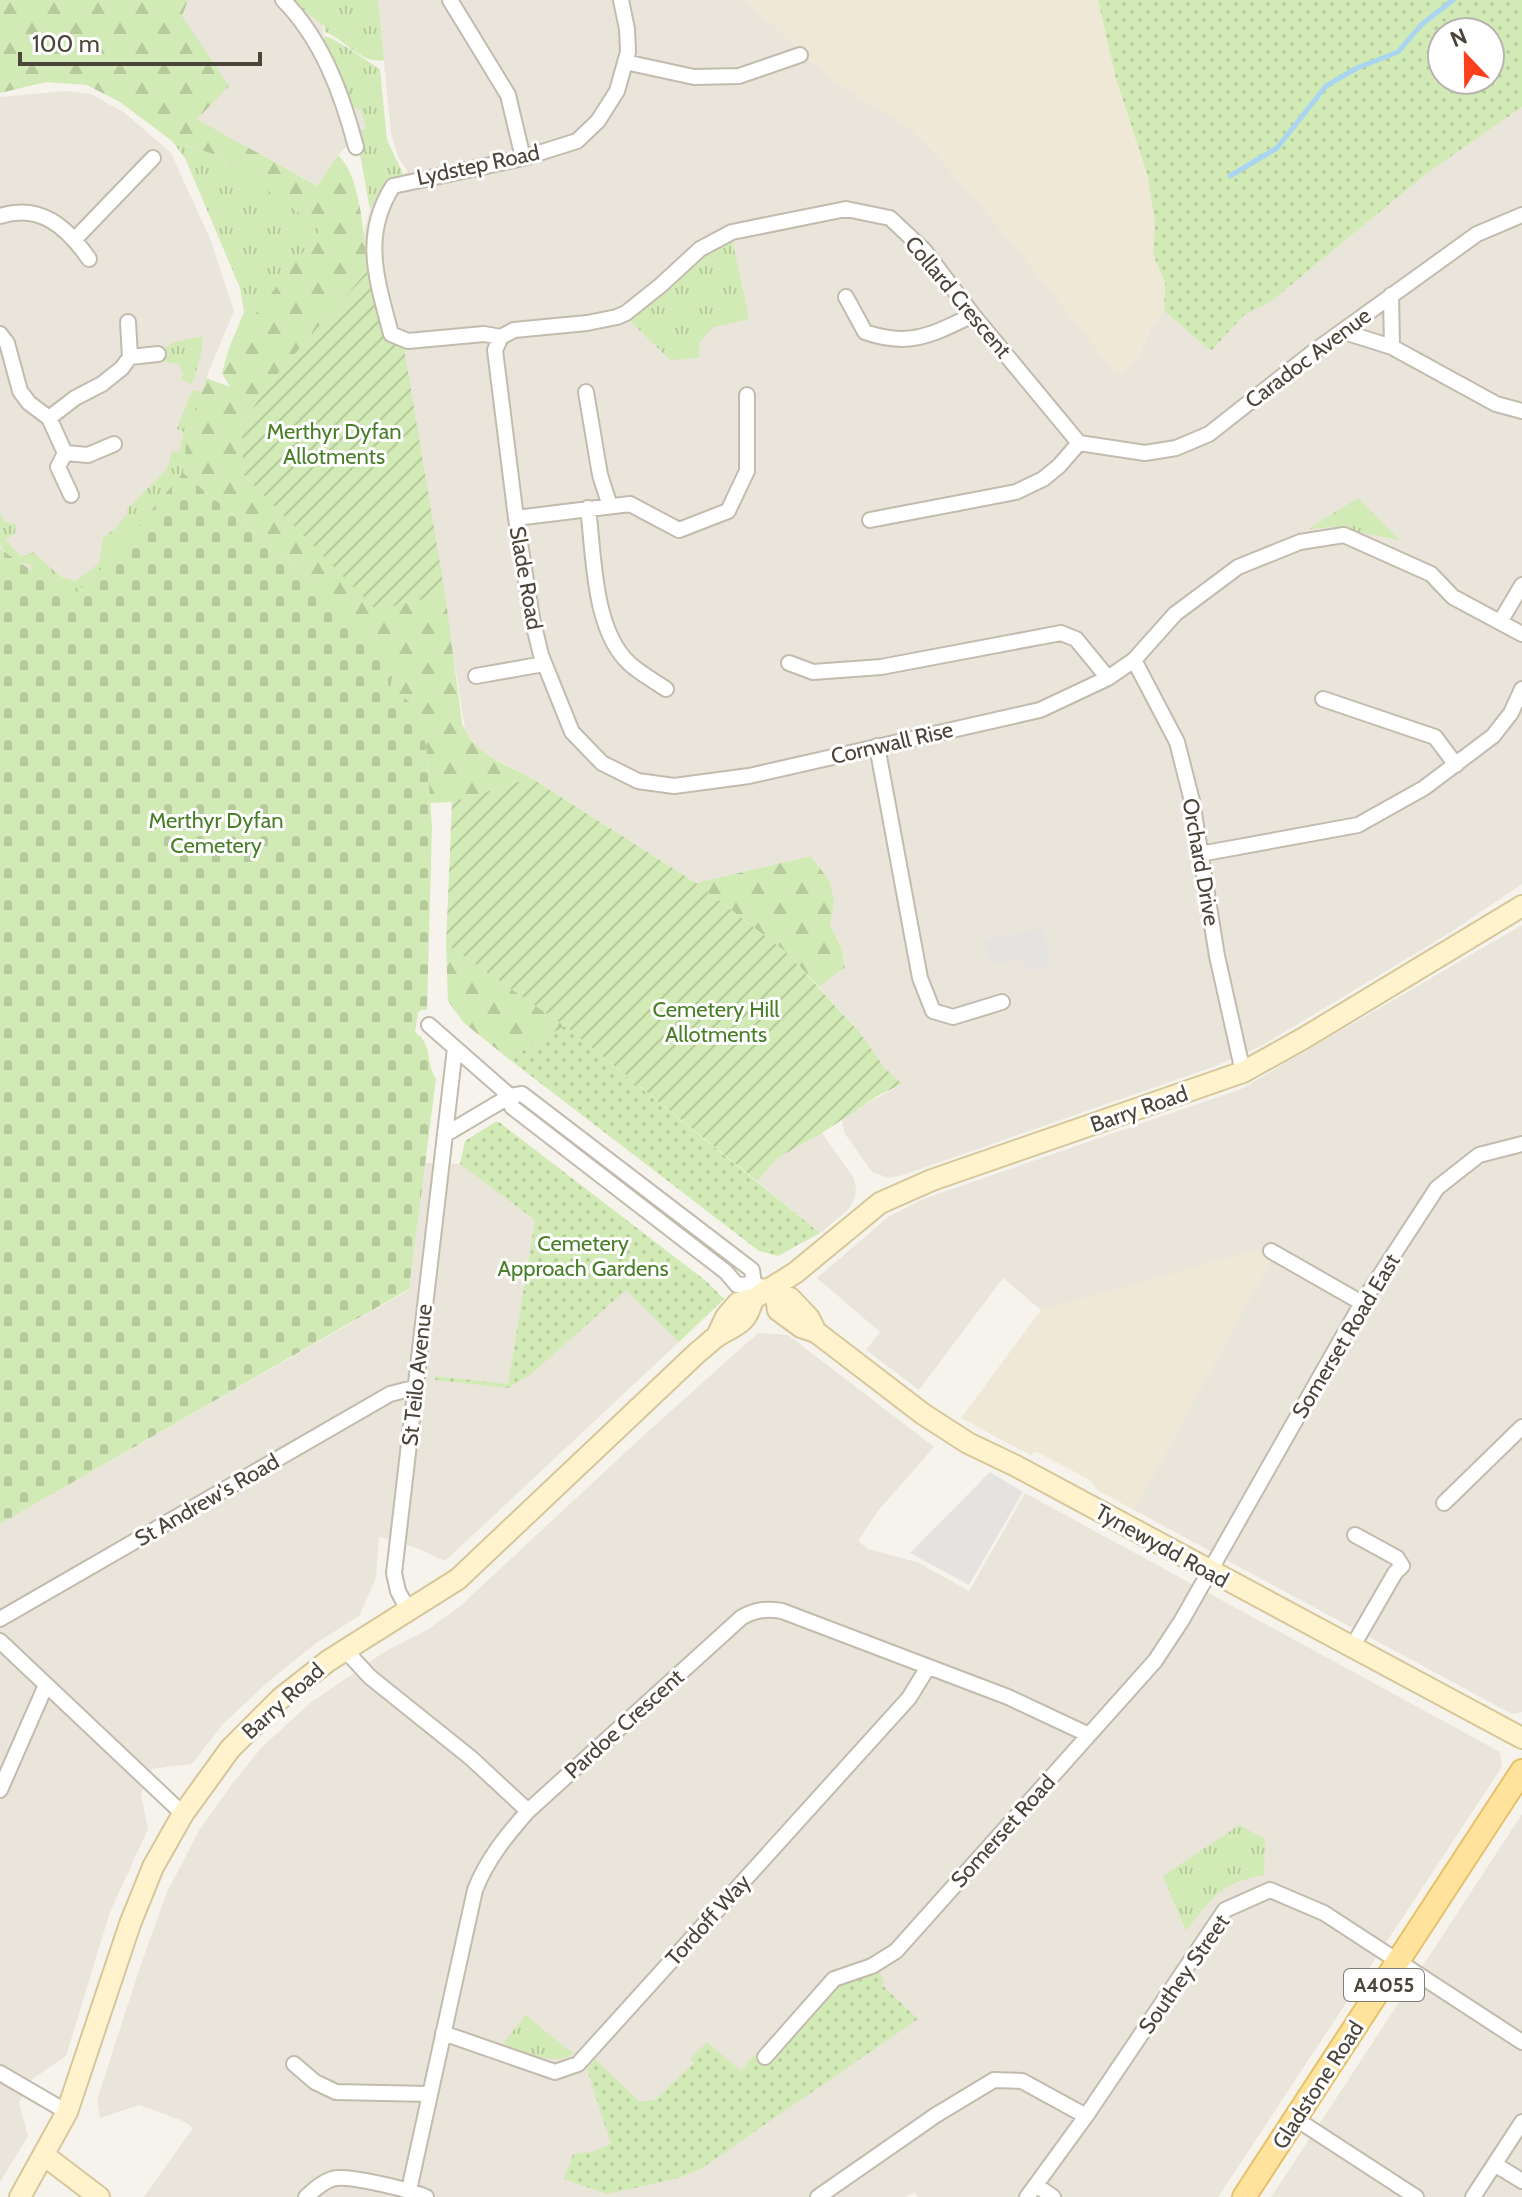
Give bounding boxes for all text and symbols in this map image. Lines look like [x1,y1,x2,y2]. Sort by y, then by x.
scale bar [20,16,260,66]
north arrow [1426,16,1506,96]
text: N [1446,22,1471,53]
text: 100 m [32,29,100,58]
street label: Lydstep Road [414,139,542,191]
street label: Collard Crescent [899,230,1017,364]
street label: Caradoc Avenue [1240,302,1376,414]
park label: Merthyr Dyfan Allotments [267,418,402,470]
street label: Slade Road [504,524,548,632]
street label: Cornwall Rise [828,716,956,770]
street label: Orchard Drive [1176,796,1226,928]
park label: Merthyr Dyfan Cemetery [149,807,284,859]
park label: Cemetery Hill Allotments [652,996,780,1048]
street label: Barry Road [1087,1080,1191,1138]
park label: Cemetery Approach Gardens [497,1230,669,1282]
street label: Somerset Road East [1286,1248,1406,1423]
street label: St Teilo Avenue [396,1303,438,1447]
street label: St Andrew's Road [130,1448,284,1552]
street label: Tynewydd Road [1091,1498,1233,1594]
street label: Barry Road [236,1657,330,1745]
street label: Pardoe Crescent [559,1663,690,1785]
street label: Somerset Road [945,1769,1061,1893]
street label: Tordoff Way [660,1869,756,1971]
street label: Southey Street [1133,1909,1235,2039]
road number: A4055 [1344,1969,1424,2001]
street label: Gladstone Road [1267,2016,1369,2154]

